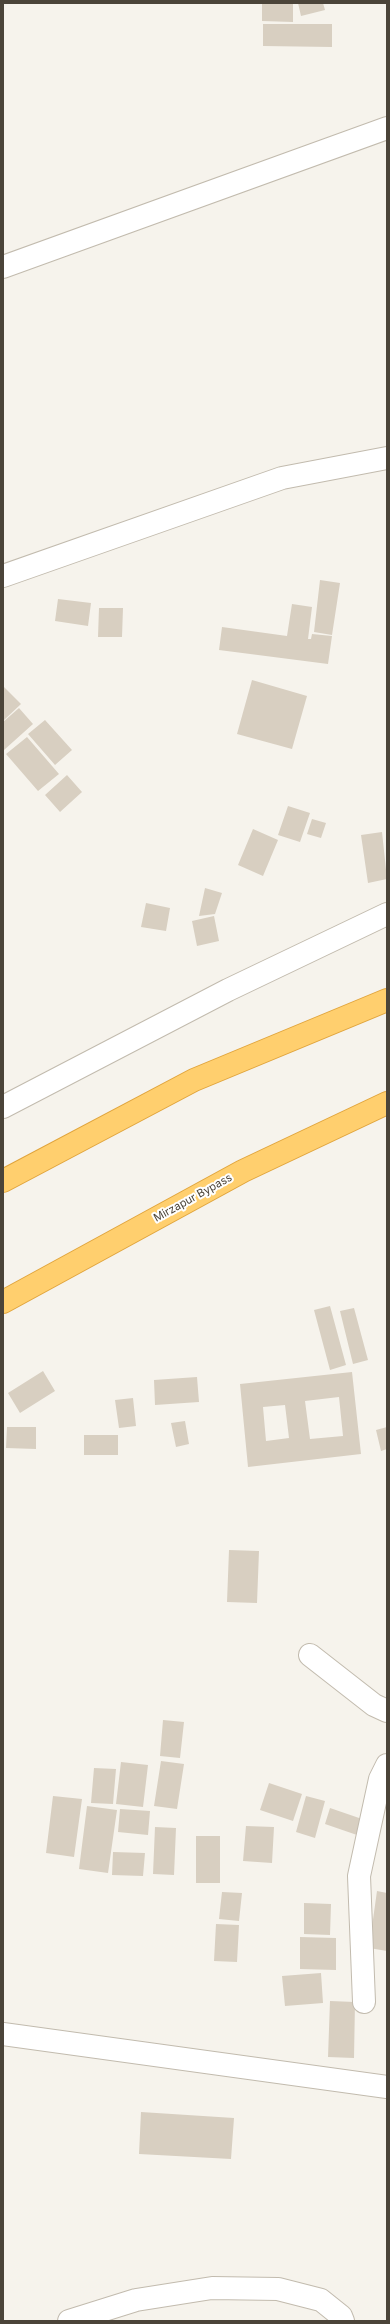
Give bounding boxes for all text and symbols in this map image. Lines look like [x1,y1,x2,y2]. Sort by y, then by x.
street label: Mirzapur Bypass [152,1171,234,1225]

